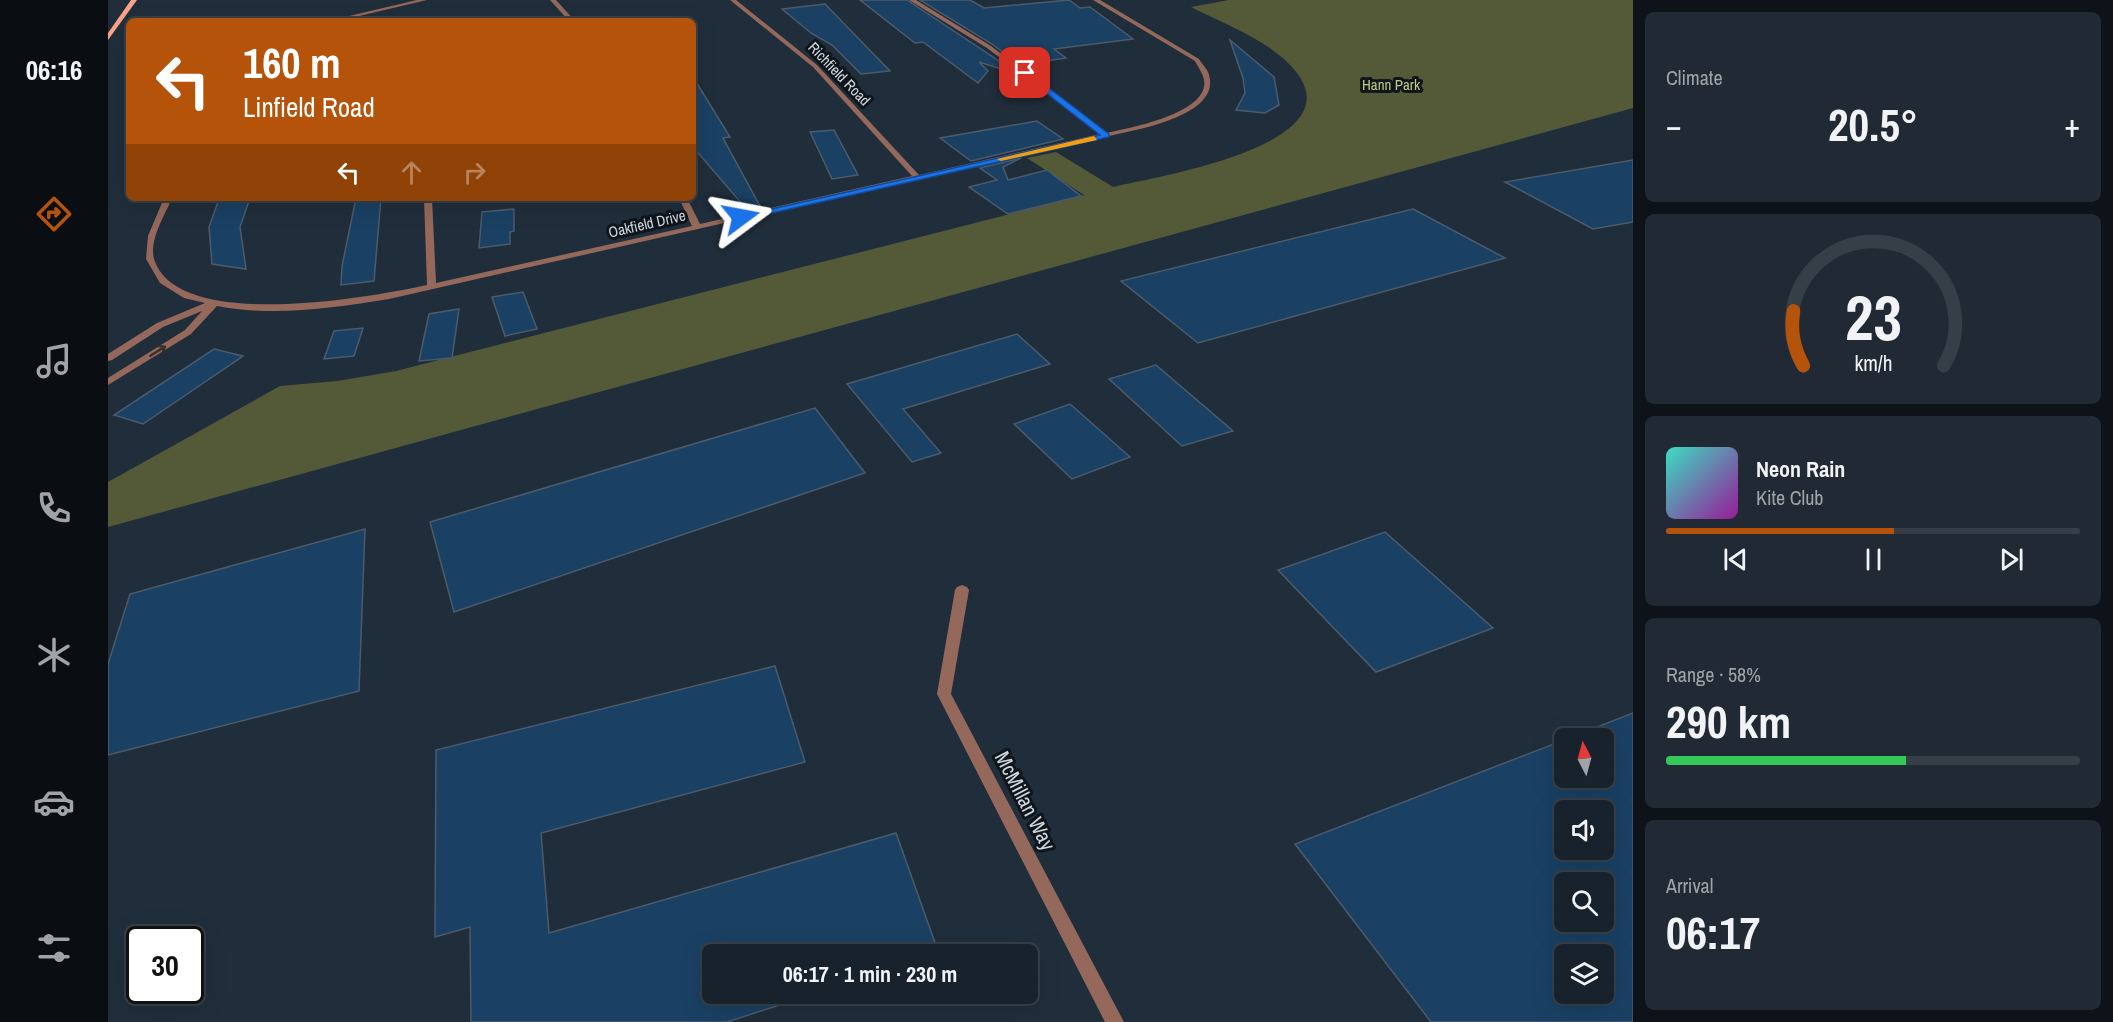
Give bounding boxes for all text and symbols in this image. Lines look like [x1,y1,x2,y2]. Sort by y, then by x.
text: 160 m [243,35,341,91]
street label: Richfield Road [804,37,875,110]
icon: left [144,42,222,120]
pin [999,47,1050,98]
text: 06:16 [26,52,82,88]
icon: arrive [1008,56,1041,89]
text: Climate [1666,64,1723,91]
park label: Hann Park [1362,74,1421,95]
text: Linfield Road [243,89,375,125]
text: 20.5° [1828,94,1918,155]
text: − [1666,103,1682,147]
text: + [2064,103,2080,147]
icon: left [332,156,365,189]
icon: ahead [395,156,428,189]
icon: right [458,156,491,189]
position arrow [709,185,773,249]
icon: directions [33,193,75,235]
street label: Oakfield Drive [606,204,688,243]
text: 23 [1845,275,1901,359]
icon: music [33,340,75,382]
one-way arrow [149,345,165,357]
text: km/h [1854,349,1892,378]
text: Neon Rain [1756,454,1845,484]
text: Kite Club [1756,484,1823,511]
icon: phone [33,487,75,529]
icon: previous [1719,543,1752,576]
icon: pause [1857,543,1890,576]
icon: next [1995,543,2028,576]
icon: climate [33,634,75,676]
text: Range · 58% [1666,661,1761,688]
text: 290 km [1666,691,1791,752]
north arrow [1554,728,1614,788]
map controls [1554,728,1614,1004]
street label: McMillan Way [988,746,1063,856]
icon: car [33,781,75,823]
button: sound [1554,800,1614,860]
button: search [1554,872,1614,932]
text: Arrival [1666,872,1713,899]
text: 06:17 [1666,902,1760,963]
speed limit sign: 30 [126,926,204,1004]
icon: filters [33,927,75,969]
button: layers [1554,944,1614,1004]
text: 06:17 · 1 min · 230 m [783,959,957,989]

